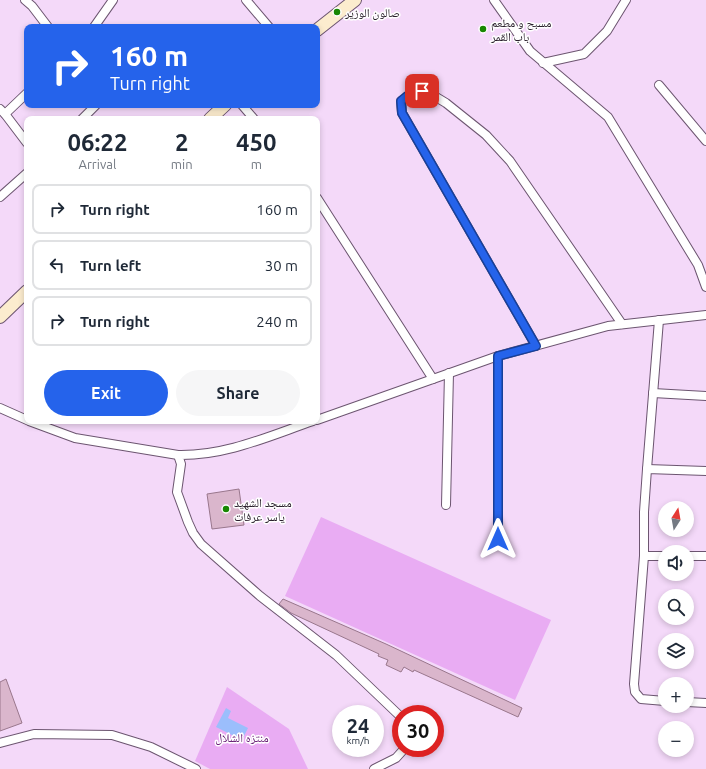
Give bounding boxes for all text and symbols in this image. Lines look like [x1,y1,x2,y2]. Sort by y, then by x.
place label: صالون الوزير [344,6,400,20]
marker: صالون الوزير [332,7,342,17]
place label: مسبح و مطعم باب القمر [490,16,551,44]
marker: مسبح و مطعم باب القمر [478,24,488,34]
icon: right [44,40,96,92]
text: 160 m [110,40,188,71]
text: Turn right [110,73,190,93]
pin [405,74,439,108]
icon: arrive [411,80,433,102]
text: 06:22 [67,129,127,156]
text: 2 [175,129,188,156]
text: 450 [236,129,277,156]
text: Arrival [78,157,116,171]
text: min [171,157,193,171]
text: m [251,157,262,171]
icon: right [46,198,68,220]
text: Turn right [80,201,150,218]
text: 160 m [256,201,298,218]
icon: left [46,254,68,276]
text: Turn left [80,257,141,274]
text: 30 m [265,257,298,274]
icon: right [46,310,68,332]
text: Turn right [80,313,150,330]
text: 240 m [256,313,298,330]
button: Exit [44,370,168,416]
button: Share [176,370,300,416]
place label: مسجد الشهيد ياسر عرفات [234,496,292,524]
north arrow [658,501,694,537]
map controls [658,501,694,757]
marker: مسجد الشهيد ياسر عرفات [221,504,231,514]
position arrow [477,518,519,560]
button: sound [658,545,694,581]
button: search [658,589,694,625]
button: layers [658,633,694,669]
button: + [658,677,694,713]
speed limit sign: 30 [392,705,444,757]
text: 24 [347,714,369,737]
button: − [658,721,694,757]
park label: منتزه الشلال [215,731,269,745]
text: km/h [346,735,370,746]

